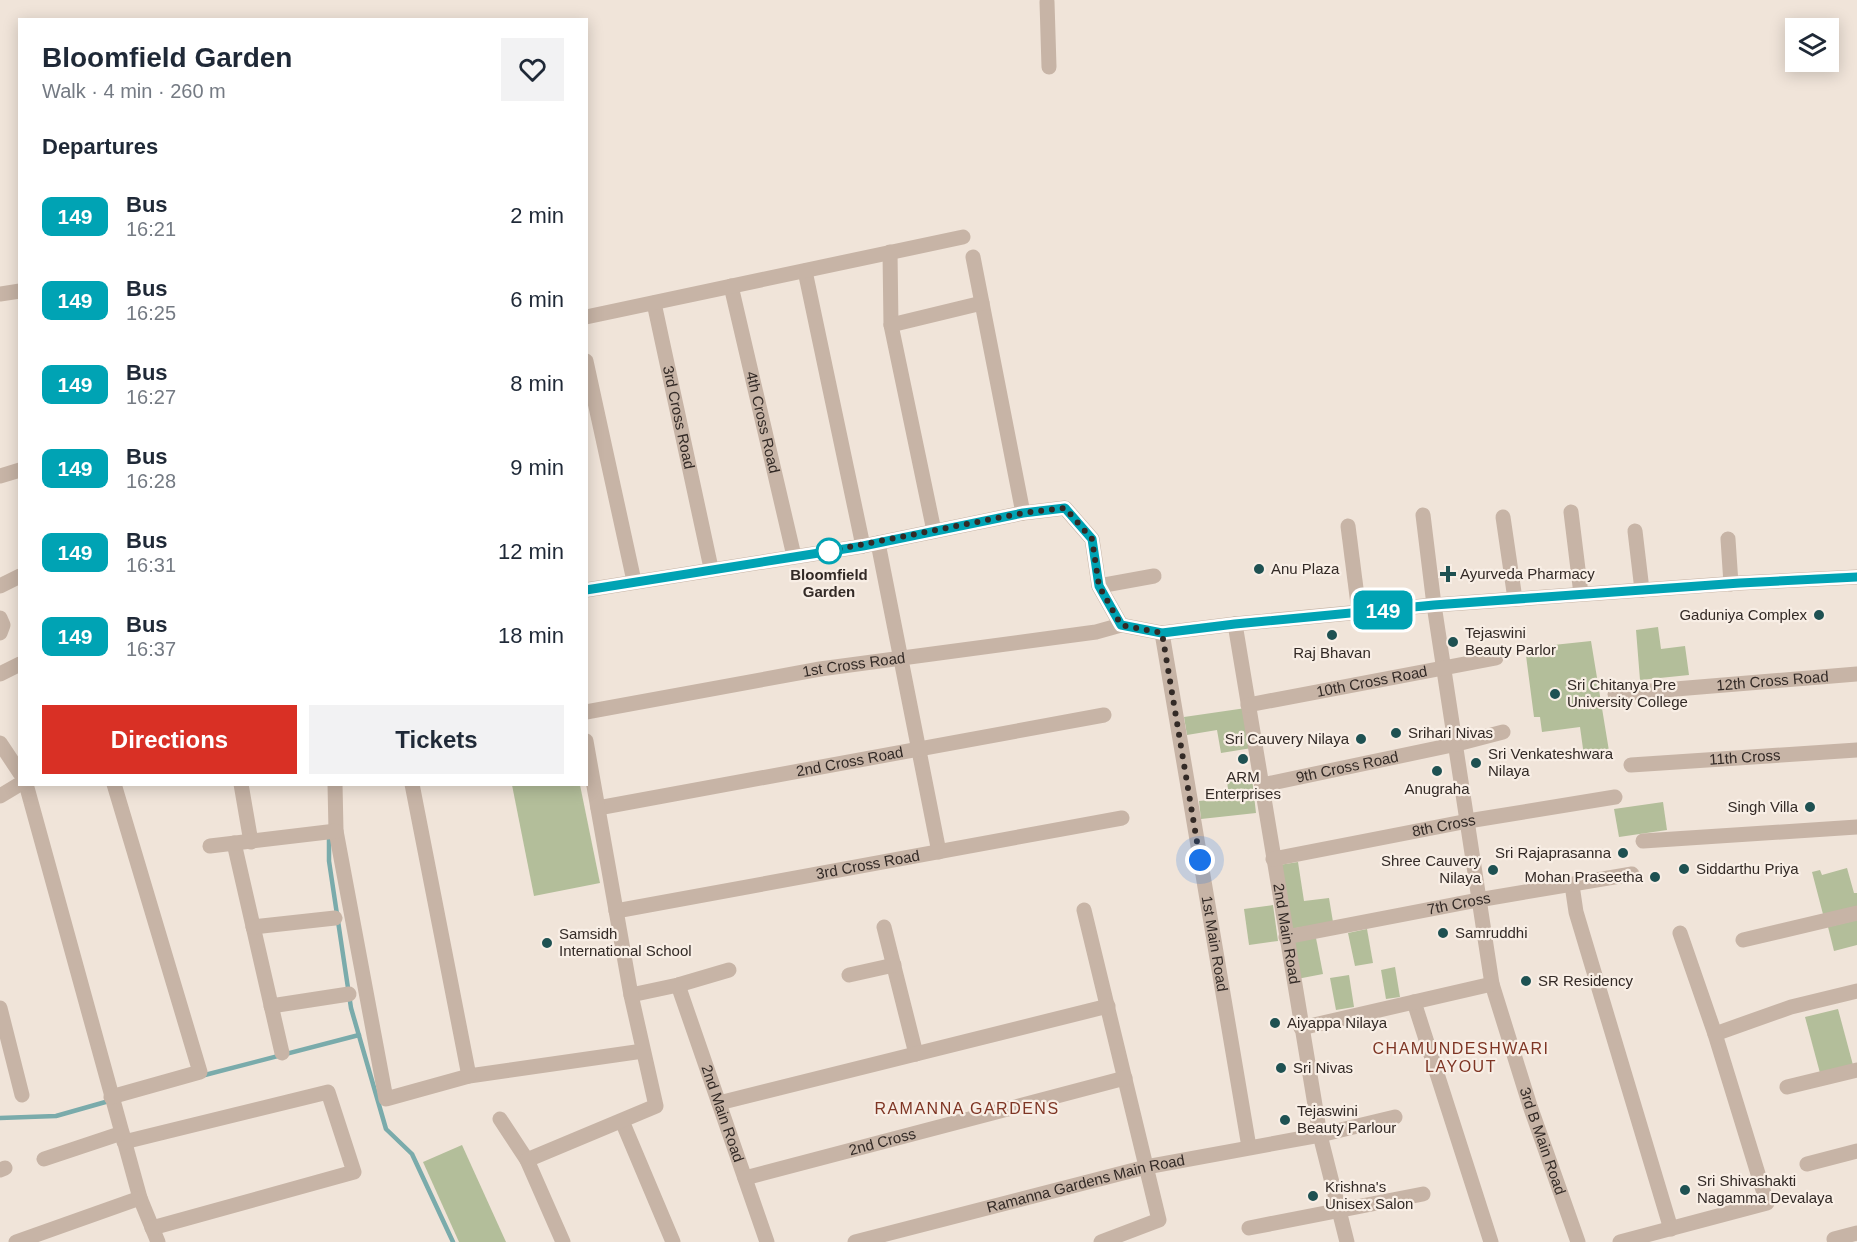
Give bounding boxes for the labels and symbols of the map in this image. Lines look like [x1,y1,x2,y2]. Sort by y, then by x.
street label: 3rd Cross Road [660,364,698,470]
street label: 4th Cross Road [743,370,783,475]
marker: Bloomfield Garden [816,538,842,564]
place label: Anu Plaza [1271,560,1340,577]
marker: Anu Plaza [1252,562,1266,576]
place label: Ayurveda Pharmacy [1460,565,1595,582]
place label: Bloomfield Garden [790,566,868,600]
marker: Ayurveda Pharmacy [1441,567,1455,581]
line badge: 149 [1348,590,1418,630]
place label: Gaduniya Complex [1679,606,1807,623]
marker: Gaduniya Complex [1812,608,1826,622]
place label: Tejaswini Beauty Parlor [1465,624,1556,658]
marker: Raj Bhavan [1325,628,1339,642]
marker: Tejaswini Beauty Parlor [1446,635,1460,649]
place label: Raj Bhavan [1293,644,1371,661]
street label: 1st Cross Road [801,649,906,680]
street label: 10th Cross Road [1315,662,1429,700]
street label: 12th Cross Road [1716,667,1829,694]
place label: Sri Chitanya Pre University College [1567,676,1688,710]
marker: Sri Chitanya Pre University College [1548,687,1562,701]
place label: Srihari Nivas [1408,724,1493,741]
marker: Srihari Nivas [1389,726,1403,740]
place label: Sri Cauvery Nilaya [1225,730,1350,747]
marker: Sri Cauvery Nilaya [1354,732,1368,746]
street label: 2nd Cross Road [795,743,905,779]
place label: Sri Venkateshwara Nilaya [1488,745,1614,779]
street label: 11th Cross [1709,746,1781,768]
street label: 9th Cross Road [1294,748,1400,786]
marker: ARM Enterprises [1236,752,1250,766]
marker: Sri Venkateshwara Nilaya [1469,756,1483,770]
marker: Anugraha [1430,764,1444,778]
place label: ARM Enterprises [1205,768,1281,802]
place label: Anugraha [1404,780,1470,797]
place label: Singh Villa [1727,798,1799,815]
marker: Singh Villa [1803,800,1817,814]
street label: 8th Cross [1411,811,1477,840]
place label: Sri Rajaprasanna [1495,844,1612,861]
your location [1185,845,1215,875]
street label: 3rd Cross Road [814,846,921,882]
marker: Sri Rajaprasanna [1616,846,1630,860]
place label: Shree Cauvery Nilaya [1381,852,1482,886]
place label: Siddarthu Priya [1696,860,1799,877]
marker: Siddarthu Priya [1677,862,1691,876]
marker: Shree Cauvery Nilaya [1486,863,1500,877]
place label: Mohan Praseetha [1525,868,1644,885]
marker: Mohan Praseetha [1648,870,1662,884]
street label: 2nd Main Road [1270,882,1304,985]
street label: 7th Cross [1426,889,1492,918]
street label: 1st Main Road [1199,894,1232,993]
place label: Samruddhi [1455,924,1528,941]
place label: Samsidh International School [559,925,692,959]
marker: Samruddhi [1436,926,1450,940]
marker: Samsidh International School [540,936,554,950]
place label: SR Residency [1538,972,1634,989]
marker: SR Residency [1519,974,1533,988]
place label: Aiyappa Nilaya [1287,1014,1388,1031]
marker: Aiyappa Nilaya [1268,1016,1282,1030]
district label: CHAMUNDESHWARI LAYOUT [1373,1040,1549,1075]
place label: Sri Nivas [1293,1059,1353,1076]
marker: Sri Nivas [1274,1061,1288,1075]
street label: 2nd Main Road [698,1062,748,1164]
street label: 3rd B Main Road [1517,1085,1570,1197]
district label: RAMANNA GARDENS [874,1100,1060,1117]
place label: Tejaswini Beauty Parlour [1297,1102,1396,1136]
marker: Tejaswini Beauty Parlour [1278,1113,1292,1127]
street label: 2nd Cross [847,1124,917,1158]
street label: Ramanna Gardens Main Road [985,1151,1186,1216]
place label: Sri Shivashakti Nagamma Devalaya [1697,1172,1834,1206]
place label: Krishna's Unisex Salon [1325,1178,1413,1212]
marker: Sri Shivashakti Nagamma Devalaya [1678,1183,1692,1197]
marker: Krishna's Unisex Salon [1306,1189,1320,1203]

